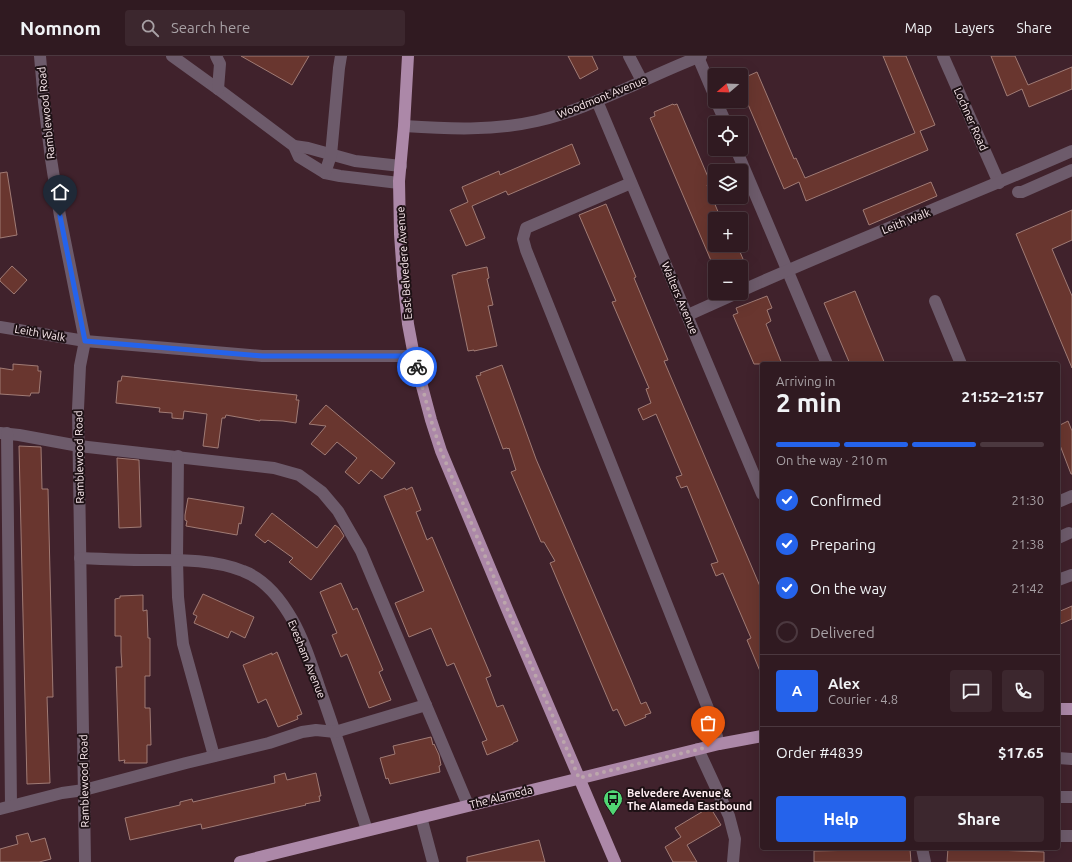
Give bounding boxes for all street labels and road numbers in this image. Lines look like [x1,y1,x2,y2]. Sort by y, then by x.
street label: Ramblewood Road [35,66,57,160]
street label: Woodmont Avenue [556,74,648,120]
street label: Lochner Road [952,86,990,152]
street label: East Belvedere Avenue [394,206,414,320]
street label: Leith Walk [880,206,933,236]
street label: Walters Avenue [659,260,701,336]
street label: Leith Walk [14,323,67,343]
street label: Ramblewood Road [72,410,86,504]
street label: Evesham Avenue [286,618,328,700]
street label: Ramblewood Road [77,734,91,828]
street label: The Alameda [468,783,534,811]

